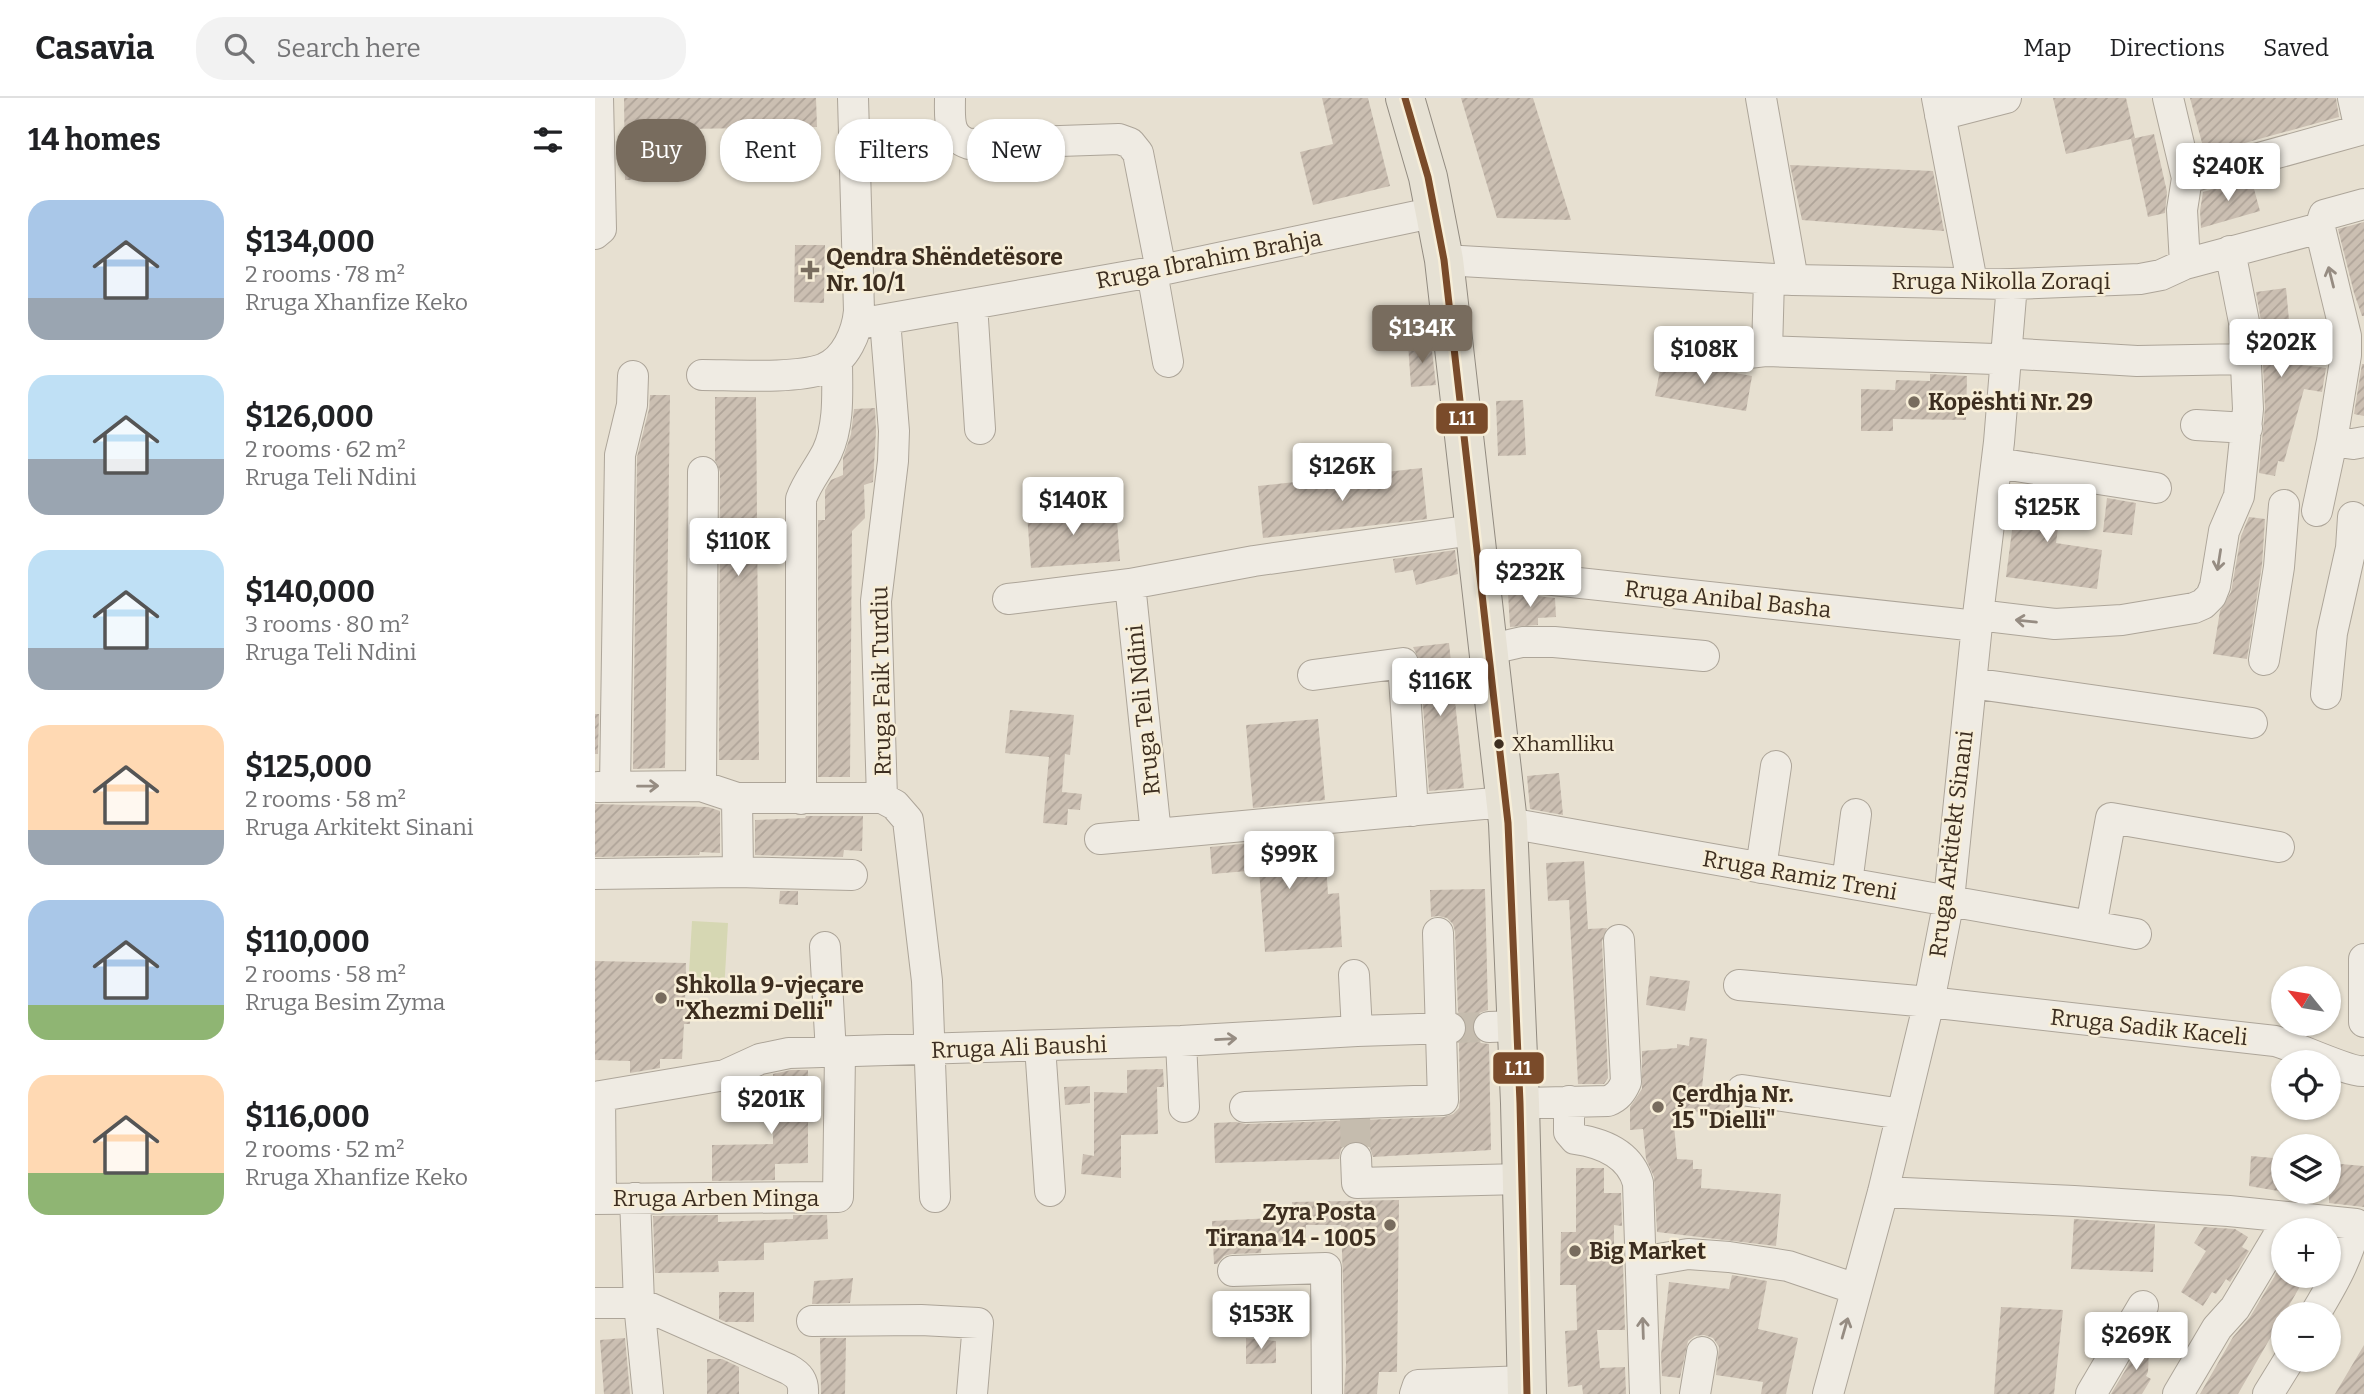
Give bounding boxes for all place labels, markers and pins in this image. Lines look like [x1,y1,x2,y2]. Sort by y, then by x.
pin: $240K [2179,144,2277,203]
place label: Qendra Shëndetësore Nr. 10/1 [826,243,1063,297]
marker: Qendra Shëndetësore Nr. 10/1 [800,260,820,280]
pin: $134K [1373,306,1471,365]
pin: $202K [2232,320,2330,379]
pin: $108K [1655,327,1753,386]
place label: Kopështi Nr. 29 [1928,388,2093,416]
marker: Kopështi Nr. 29 [1906,394,1922,410]
pin: $126K [1293,444,1391,503]
pin: $140K [1024,478,1122,537]
pin: $125K [1998,484,2096,544]
pin: $110K [689,518,787,578]
pin: $232K [1481,550,1579,609]
pin: $116K [1391,658,1489,718]
place label: Xhamlliku [1512,731,1614,757]
marker: Xhamlliku [1492,737,1506,751]
pin: $99K [1248,832,1330,891]
place label: Shkolla 9-vjeçare "Xhezmi Delli" [675,971,864,1025]
marker: Shkolla 9-vjeçare "Xhezmi Delli" [653,990,669,1006]
pin: $201K [722,1076,820,1136]
place label: Çerdhja Nr. 15 "Dielli" [1672,1080,1794,1134]
marker: Çerdhja Nr. 15 "Dielli" [1650,1099,1666,1115]
place label: Zyra Posta Tirana 14 - 1005 [1206,1198,1376,1252]
marker: Zyra Posta Tirana 14 - 1005 [1382,1217,1398,1233]
place label: Big Market [1589,1237,1706,1265]
marker: Big Market [1567,1243,1583,1259]
pin: $153K [1212,1292,1310,1351]
pin: $269K [2087,1312,2185,1372]

